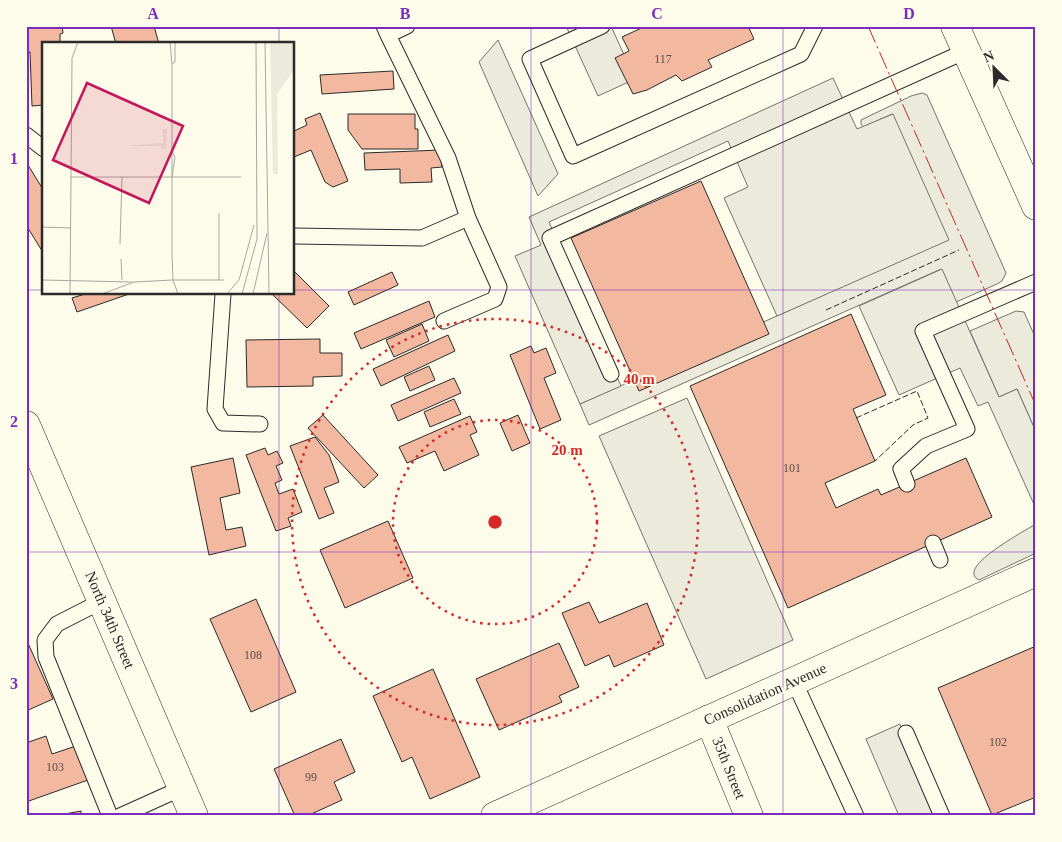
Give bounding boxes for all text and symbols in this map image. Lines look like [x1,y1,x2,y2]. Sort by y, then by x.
text: A [147,5,159,22]
text: B [400,5,411,22]
text: C [651,5,663,22]
text: D [903,5,915,22]
inset map [42,42,295,295]
north arrow [970,42,1020,92]
text: N [981,48,997,65]
house number: 117 [654,52,672,66]
text: 1 [10,150,18,167]
text: 40 m [623,371,655,387]
text: 2 [10,413,18,430]
text: 20 m [551,442,583,458]
house number: 101 [783,461,801,475]
centre of rings [486,513,504,531]
street label: North 34th Street [82,569,138,672]
house number: 108 [244,648,262,662]
street label: Consolidation Avenue [701,660,829,728]
text: 3 [10,675,18,692]
street label: 35th Street [709,735,749,802]
house number: 102 [989,735,1007,749]
house number: 103 [46,760,64,774]
house number: 99 [305,770,317,784]

